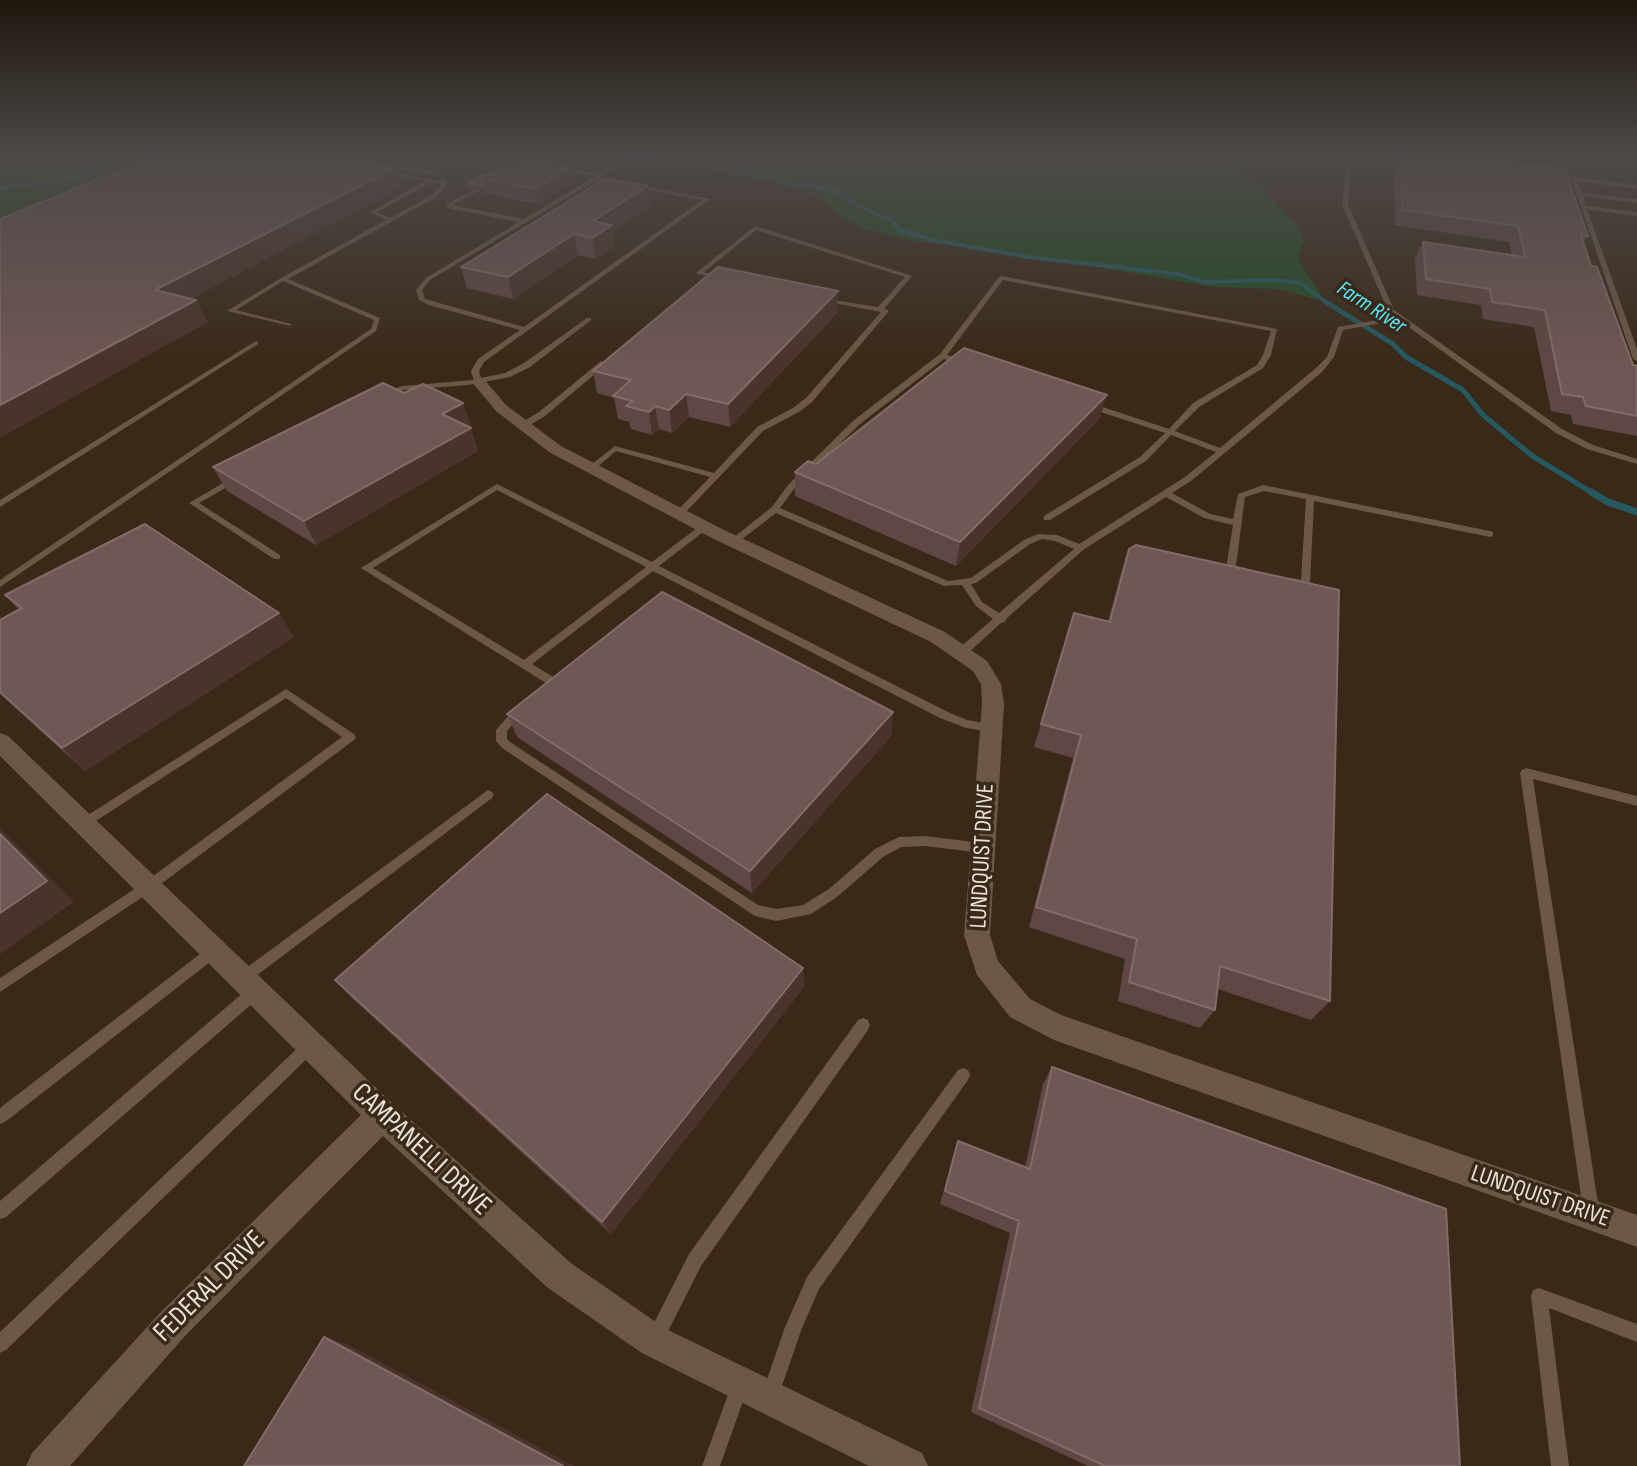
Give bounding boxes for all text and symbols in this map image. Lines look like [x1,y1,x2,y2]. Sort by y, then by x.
water label: Farm River [1332,276,1410,340]
street label: LUNDQUIST DRIVE [965,783,1001,929]
street label: CAMPANELLI DRIVE [344,1077,498,1223]
street label: LUNDQUIST DRIVE [1467,1160,1613,1234]
street label: FEDERAL DRIVE [147,1224,273,1350]

